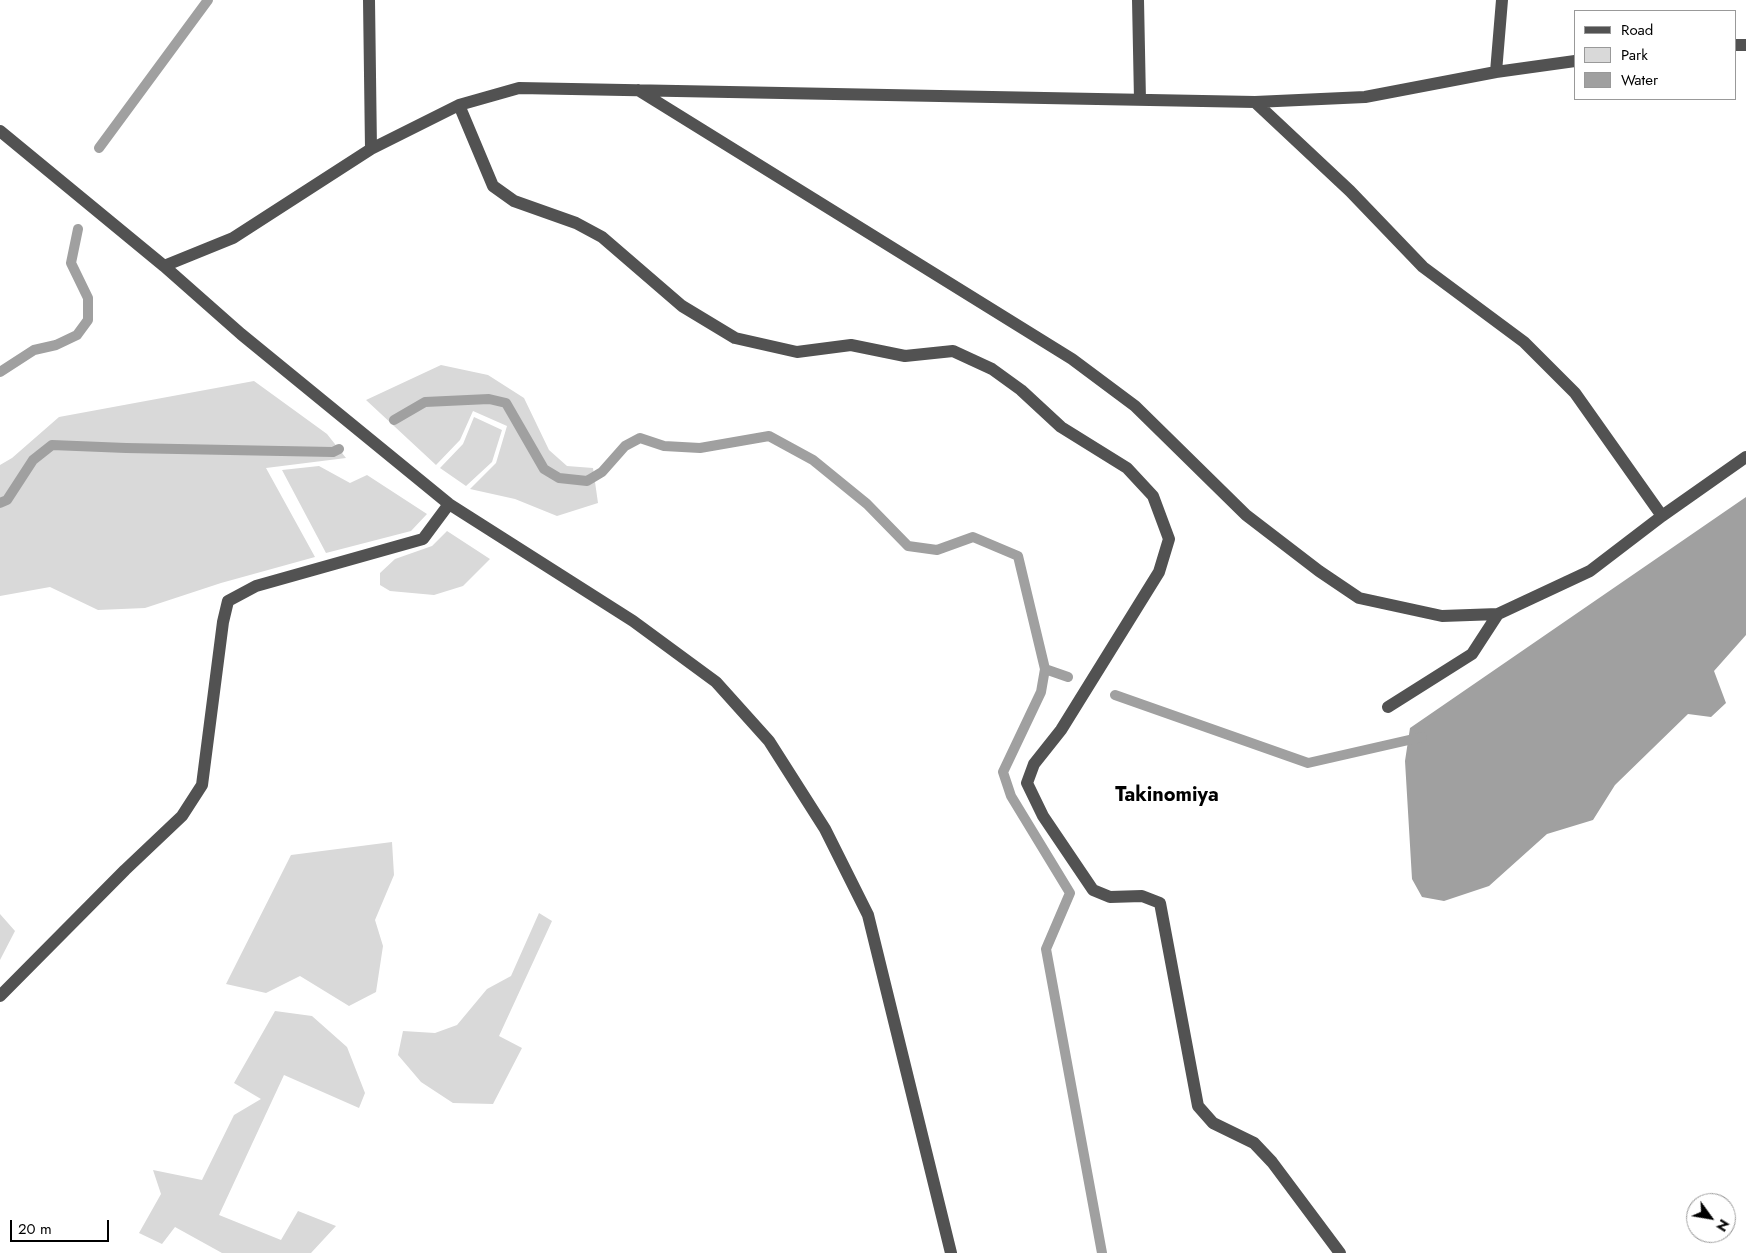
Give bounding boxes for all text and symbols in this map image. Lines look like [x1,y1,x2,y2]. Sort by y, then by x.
legend [1574,10,1736,100]
text: Road [1621,19,1653,41]
text: Park [1621,44,1648,66]
text: Water [1621,69,1658,91]
district label: Takinomiya [1115,784,1219,808]
north arrow [1686,1193,1736,1243]
scale bar [12,1210,111,1242]
text: N [1711,1215,1734,1235]
text: 20 m [18,1218,52,1240]

